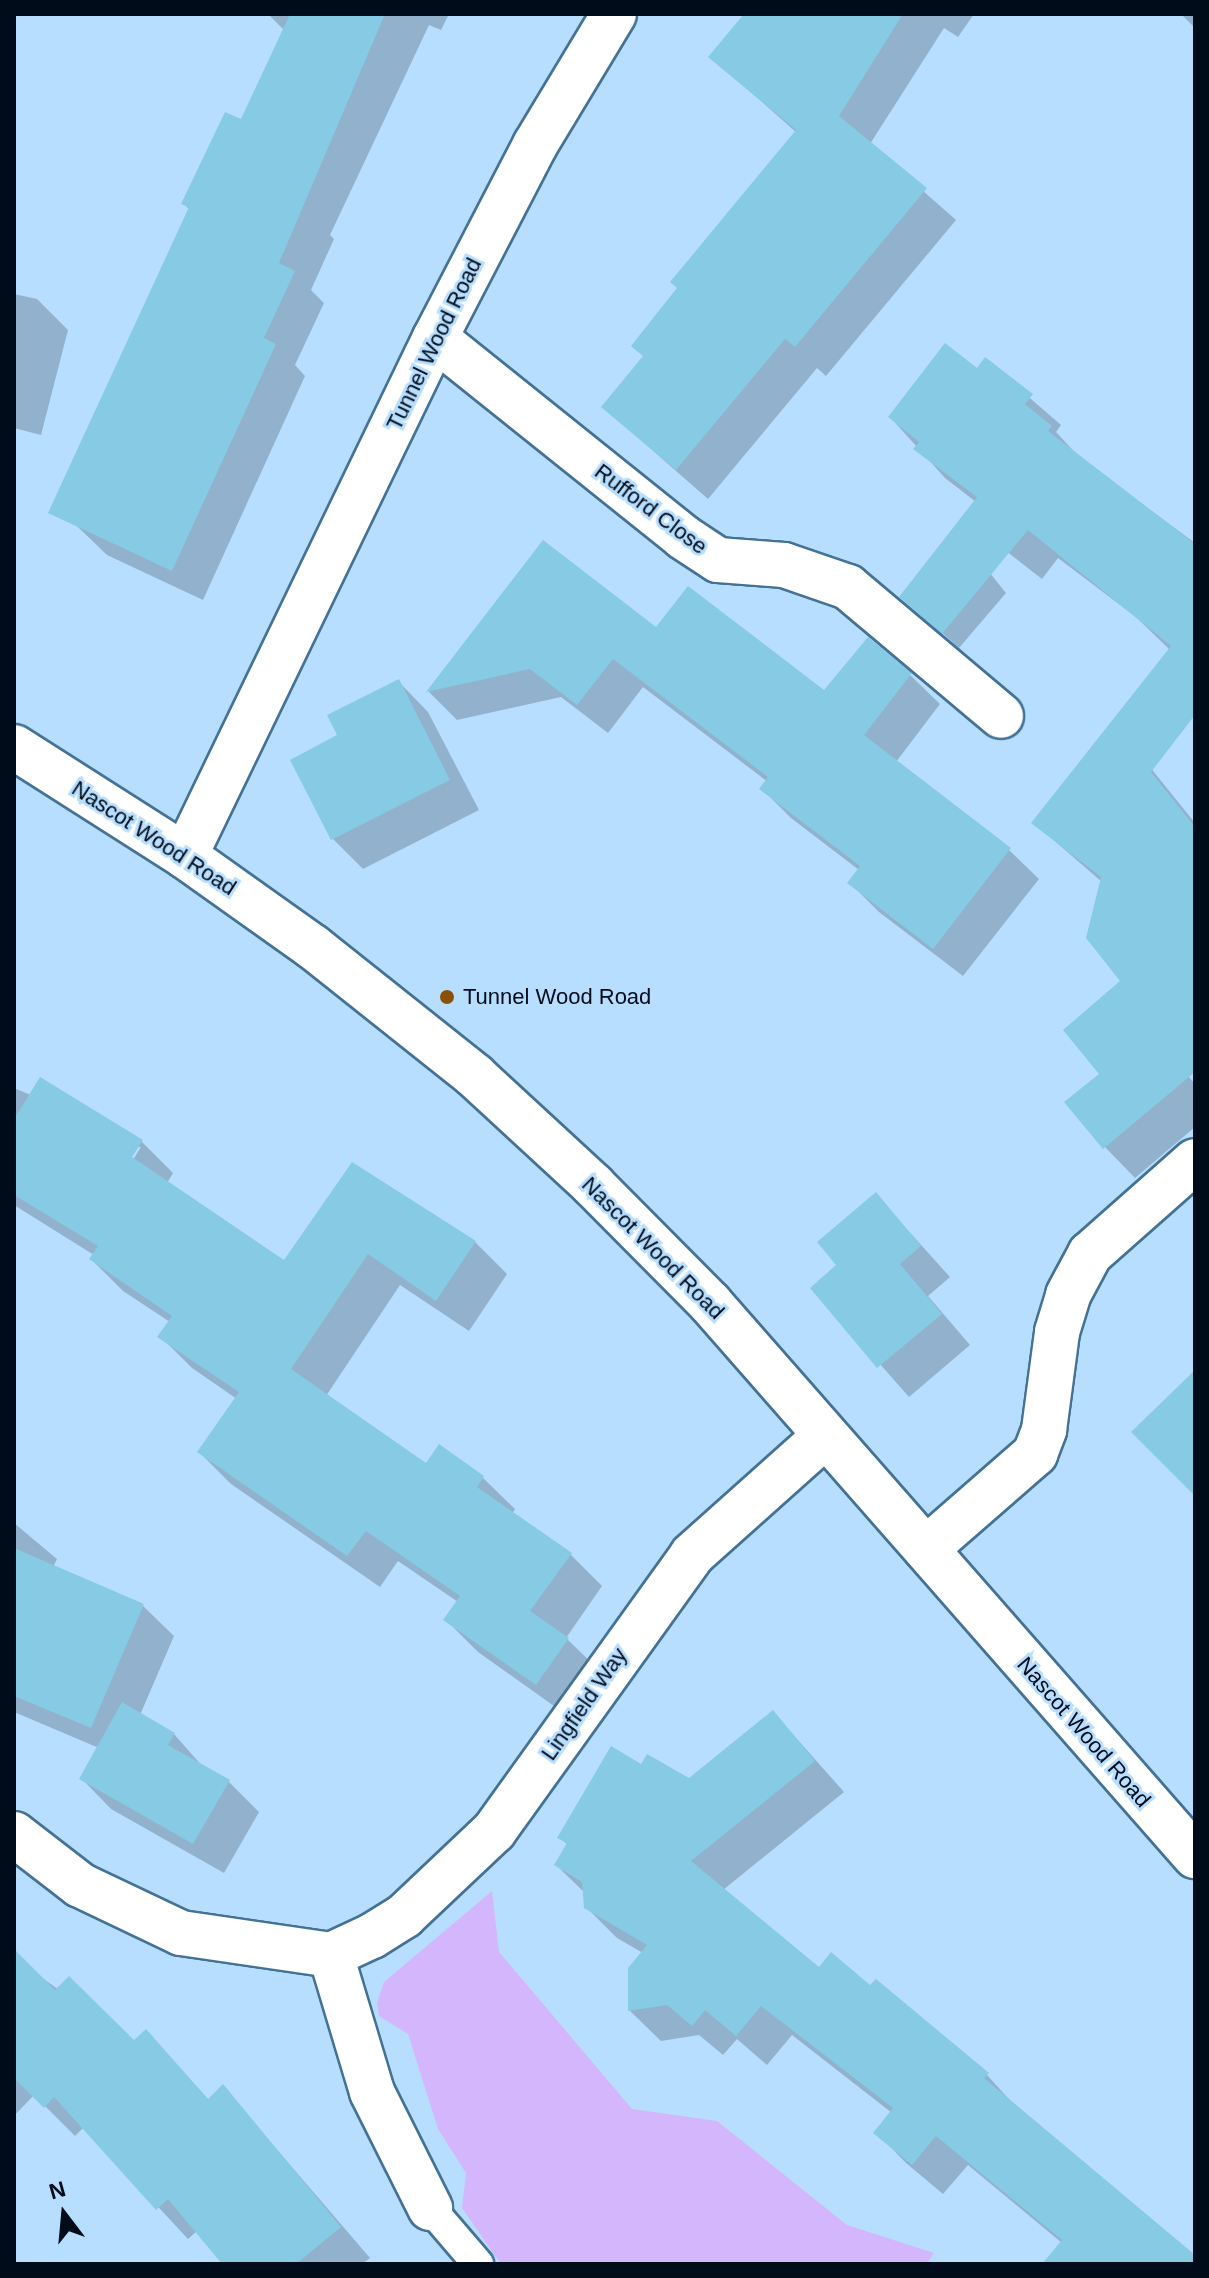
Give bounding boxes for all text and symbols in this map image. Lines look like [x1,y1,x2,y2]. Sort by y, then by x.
street label: Tunnel Wood Road [381,254,487,434]
street label: Rufford Close [590,458,712,560]
street label: Nascot Wood Road [67,775,241,901]
place label: Tunnel Wood Road [463,984,651,1010]
marker: Tunnel Wood Road [438,988,456,1006]
street label: Nascot Wood Road [576,1171,730,1325]
street label: Lingfield Way [536,1643,632,1765]
street label: Nascot Wood Road [1012,1652,1156,1812]
north arrow [24,2174,104,2254]
text: N [46,2176,68,2205]

